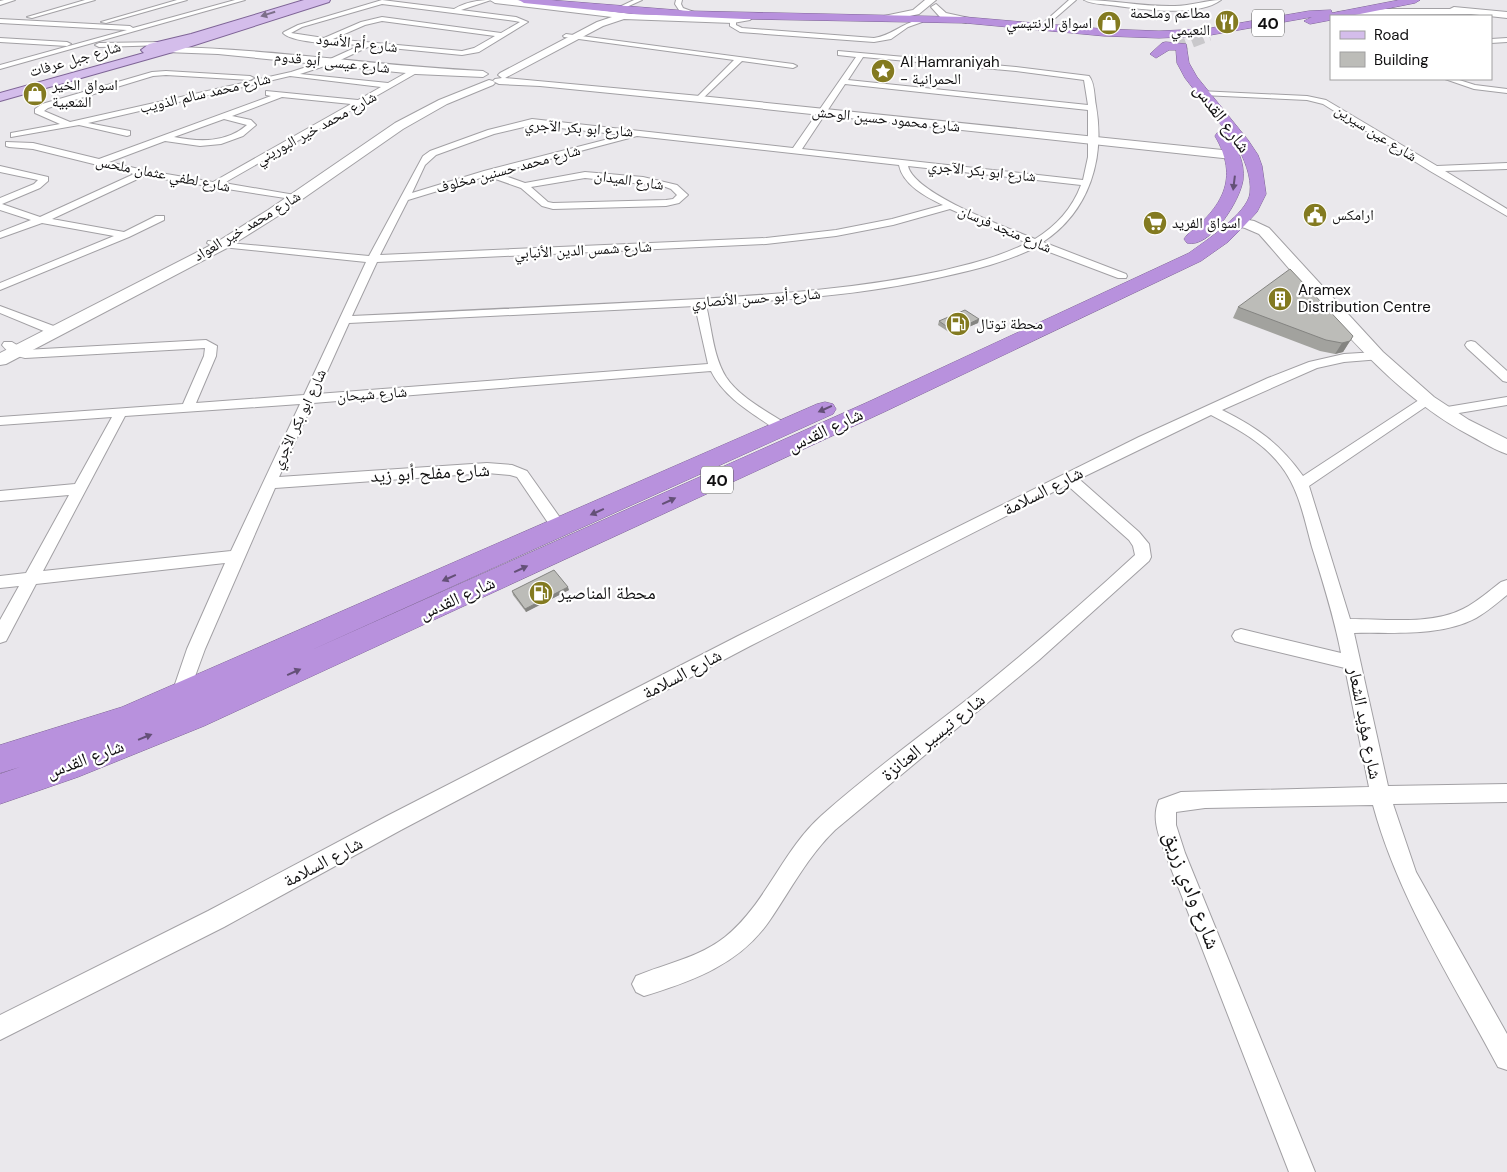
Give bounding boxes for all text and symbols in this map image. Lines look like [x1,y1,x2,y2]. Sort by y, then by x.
place label: مطاعم وملحمة النعيمي [1130,3,1210,42]
restaurant icon: مطاعم وملحمة النعيمي [1214,9,1240,35]
road number: 40 [1252,9,1284,36]
shop icon: اسواق الرنتيسي [1096,10,1122,36]
one-way arrow [261,11,276,19]
place label: اسواق الرنتيسي [1006,13,1092,35]
legend [1330,15,1492,80]
text: Road [1374,25,1409,45]
street label: شارع أم الأسود [315,29,399,57]
street label: شارع جبل عرفات [27,36,123,82]
street label: شارع عيسى أبو قدوم [273,46,391,78]
text: Building [1374,50,1429,70]
place label: Al Hamraniyah - الحمرانية [900,52,1000,89]
place icon: Al Hamraniyah - الحمرانية [870,58,896,84]
street label: شارع محمد سالم الذويب [138,68,272,118]
place label: اسواق الخير الشعبية [51,75,118,112]
street label: شارع القدس [1188,78,1256,158]
shop icon: اسواق الخير الشعبية [22,81,48,107]
street label: شارع محمد خير البوريني [252,86,381,171]
street label: شارع عين سيرين [1331,100,1421,166]
street label: شارع محمود حسين الوحش [811,101,961,137]
street label: شارع ابو بكر الآجري [524,114,634,144]
street label: شارع محمد حسنين مخلوف [433,140,583,198]
street label: شارع لطفي عثمان ملحس [94,151,232,199]
street label: شارع ابو بكر الآجري [927,155,1037,188]
street label: شارع الميدان [593,165,665,195]
one-way arrow [1230,175,1238,191]
street label: شارع محمد خير العواد [190,186,304,266]
street label: شارع منجد فرسان [955,200,1055,258]
public building icon: ارامكس [1302,202,1328,228]
place label: ارامكس [1332,205,1374,225]
supermarket icon: اسواق الفريد [1142,210,1168,236]
place label: اسواق الفريد [1172,213,1241,233]
street label: شارع شمس الدين الأنبابي [514,236,652,265]
place label: Aramex Distribution Centre [1298,280,1431,317]
street label: شارع أبو حسن الأنصاري [691,284,822,314]
building icon: Aramex Distribution Centre [1267,286,1293,312]
fuel station icon: محطة توتال [945,311,971,337]
place label: محطة توتال [976,314,1043,334]
street label: شارع ابو بكر الآجري [267,365,333,473]
street label: شارع شيحان [336,382,408,406]
street label: شارع القدس [783,402,867,458]
one-way arrow [818,406,832,414]
street label: شارع مفلح أبو زيد [370,458,490,488]
street label: شارع السلامة [999,461,1087,521]
road number: 40 [701,466,733,494]
one-way arrow [662,497,676,505]
one-way arrow [590,508,604,516]
one-way arrow [514,564,528,572]
street label: شارع القدس [415,571,499,625]
one-way arrow [442,574,456,582]
fuel station icon: محطة المناصير [528,580,554,606]
place label: محطة المناصير [557,581,656,605]
street label: شارع السلامة [638,643,726,705]
street label: شارع مؤيد الشعار [1342,664,1388,781]
one-way arrow [287,667,301,675]
street label: شارع تيسير العنانزة [876,688,990,786]
one-way arrow [138,733,153,741]
street label: شارع القدس [43,734,127,784]
street label: شارع وادي زريق [1154,827,1227,954]
street label: شارع السلامة [279,831,367,893]

